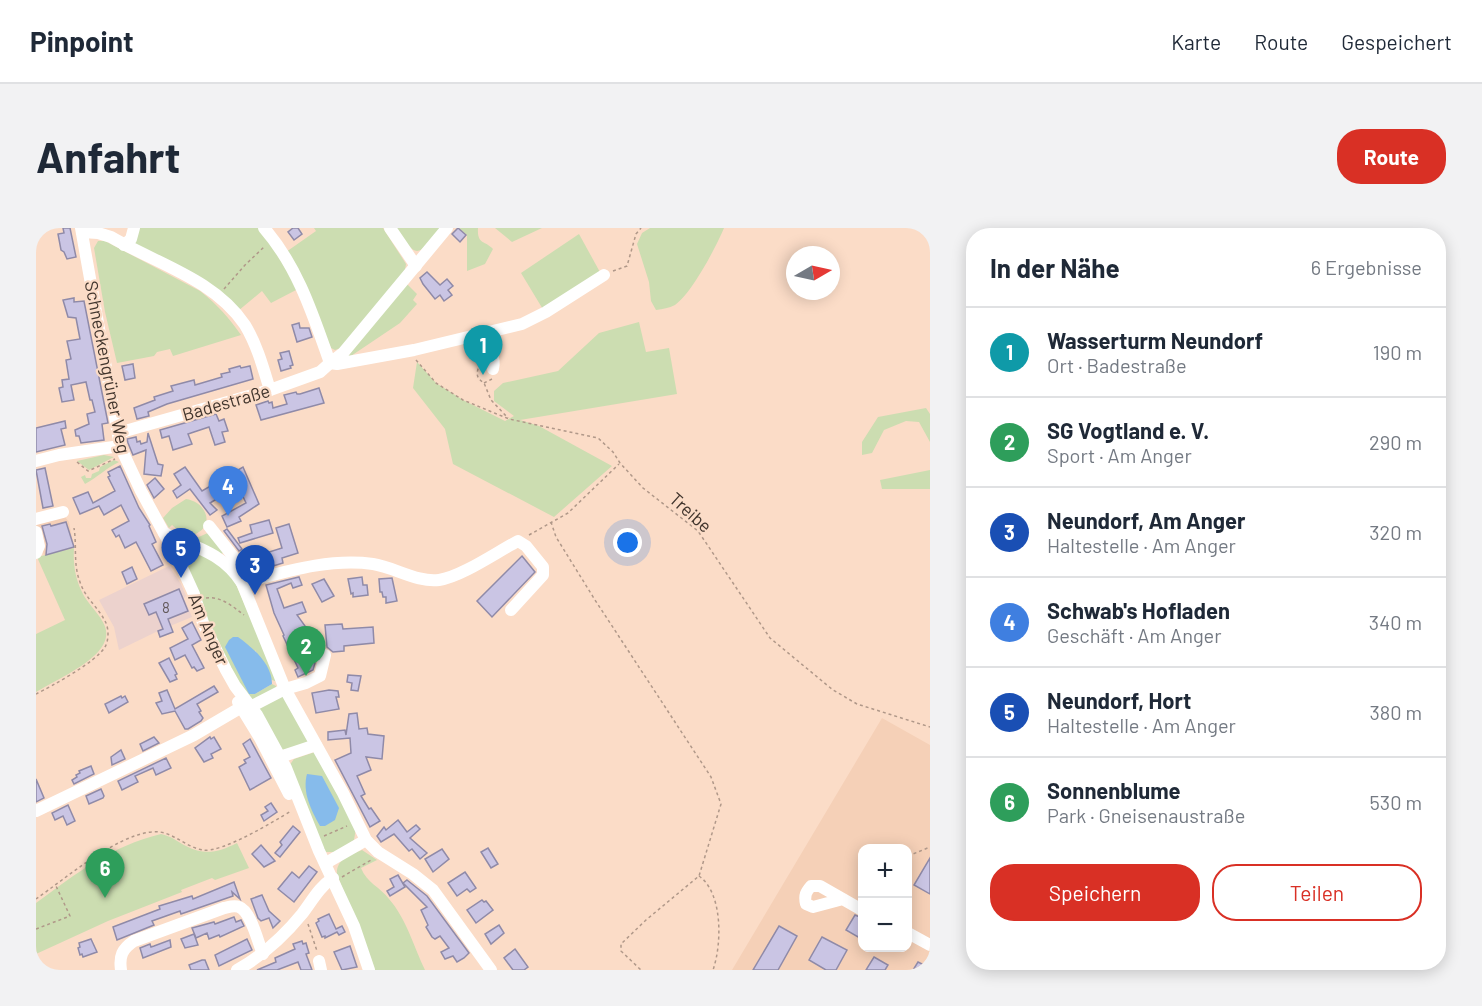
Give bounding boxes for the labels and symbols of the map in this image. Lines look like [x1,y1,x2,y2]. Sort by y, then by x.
north arrow [786,246,840,300]
street label: Schneckengrüner Weg [80,279,136,455]
pin: 1 [464,326,502,375]
street label: Badestraße [180,379,272,425]
pin: 4 [208,466,248,516]
street label: Treibe [665,487,717,537]
pin: 5 [162,528,200,578]
your location [613,528,642,557]
pin: 3 [236,546,274,595]
street label: Am Anger [184,590,234,669]
house number: 8 [162,598,170,616]
pin: 2 [286,626,326,676]
pin: 6 [86,848,124,898]

